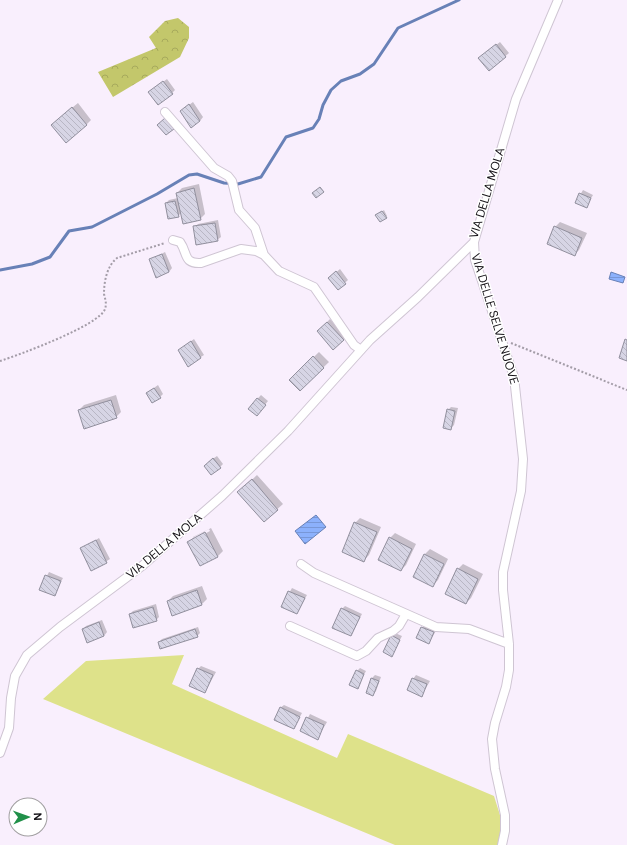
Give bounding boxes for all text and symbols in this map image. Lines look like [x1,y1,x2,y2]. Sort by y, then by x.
street label: VIA DELLA MOLA [466,145,508,241]
street label: VIA DELLE SELVE NUOVE [467,252,523,387]
street label: VIA DELLA MOLA [123,509,205,583]
north arrow [8,797,48,837]
text: N [31,812,45,821]

